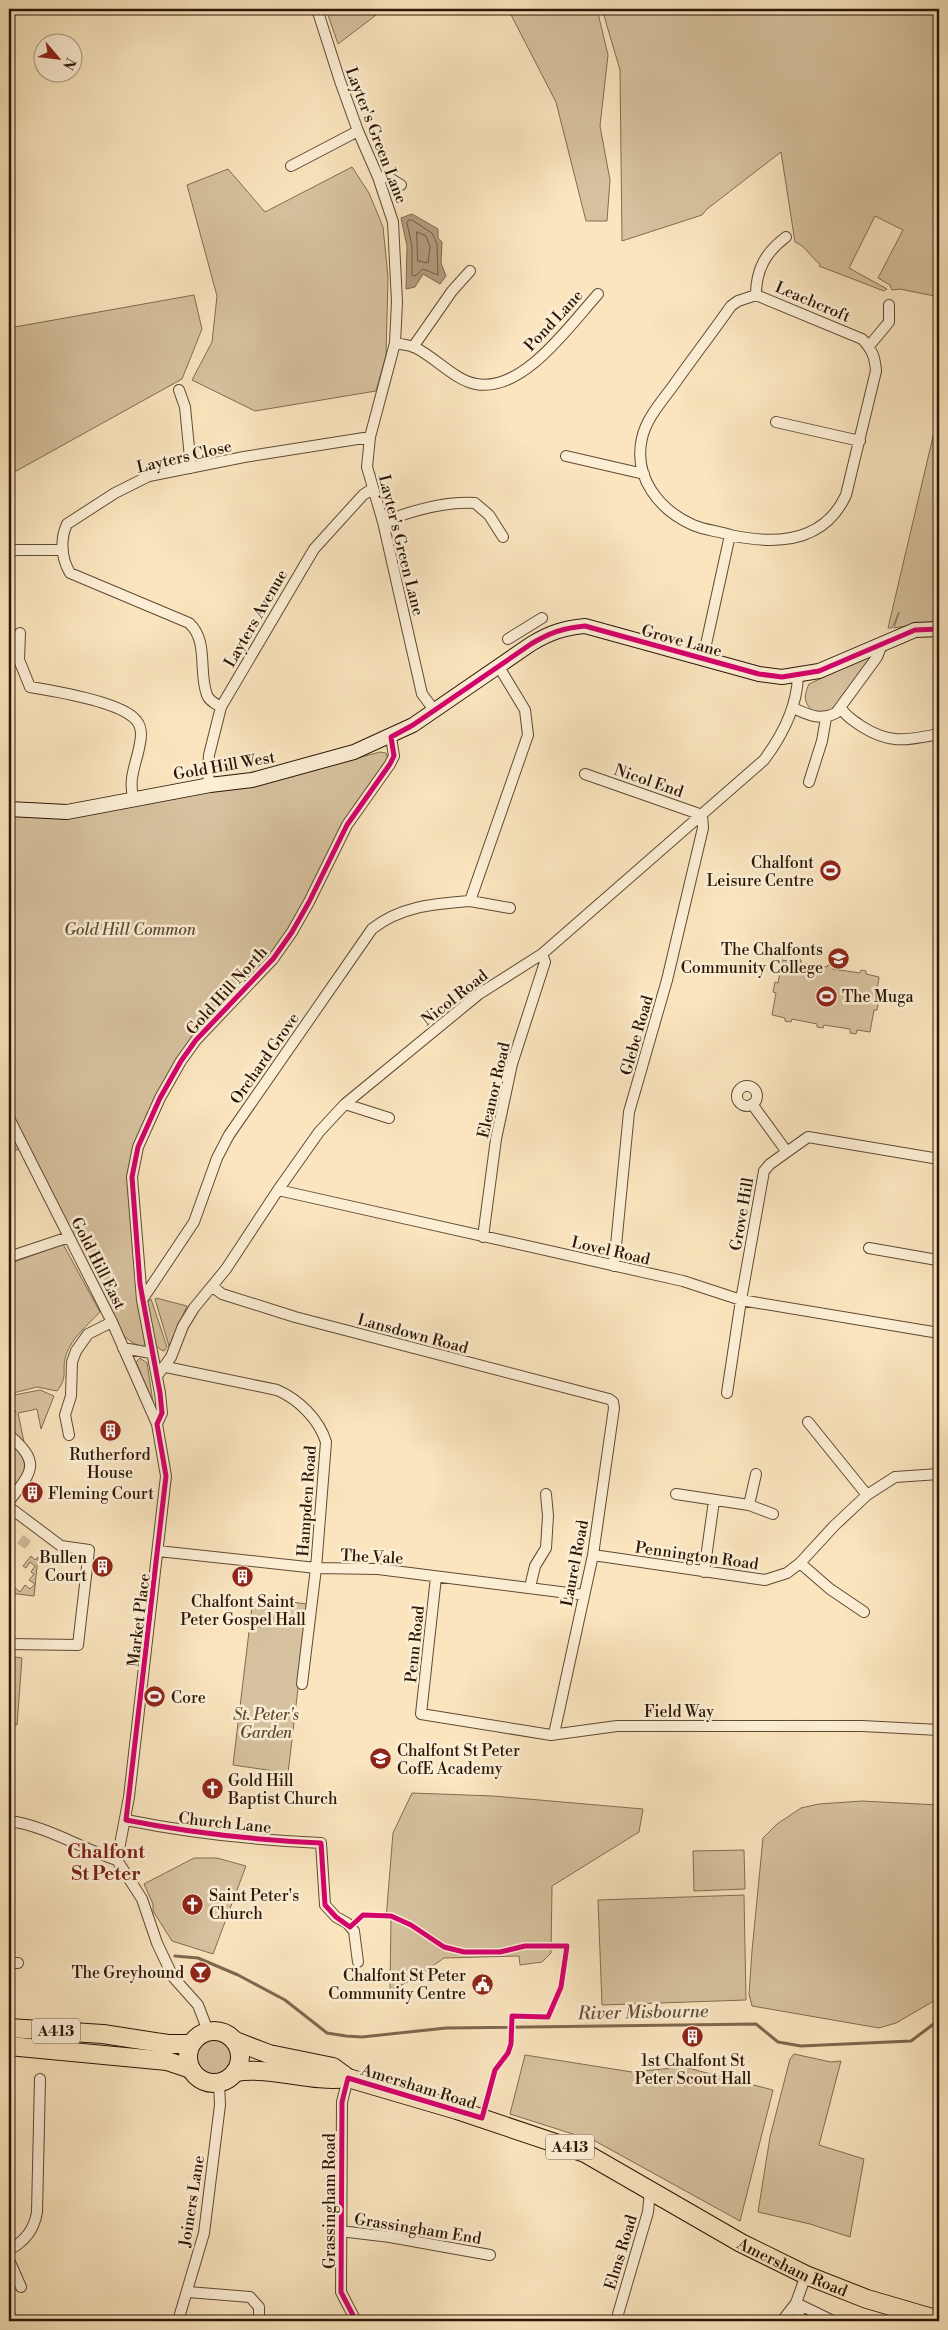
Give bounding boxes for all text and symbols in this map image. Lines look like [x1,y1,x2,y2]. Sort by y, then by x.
north arrow [32,32,82,82]
text: N [58,55,79,73]
street label: Layter's Green Lane [341,64,411,206]
street label: Leachcroft [772,277,854,327]
street label: Pond Lane [520,286,587,356]
street label: Layters Close [135,436,234,478]
street label: Layter's Green Lane [374,473,428,618]
street label: Layters Avenue [220,566,292,671]
street label: Grove Lane [639,621,724,661]
street label: Gold Hill West [172,747,277,785]
street label: Nicol End [611,760,686,802]
place label: Chalfont Leisure Centre [707,853,814,891]
sports icon: Chalfont Leisure Centre [818,859,842,883]
park label: Gold Hill Common [64,920,197,940]
place label: The Chalfonts Community College [681,940,823,978]
street label: Gold Hill North [182,942,272,1039]
school or university icon: The Chalfonts Community College [827,946,851,970]
street label: Nicol Road [417,965,492,1030]
sports icon: The Muga [814,984,838,1008]
place label: The Muga [842,987,914,1007]
street label: Glebe Road [616,993,658,1078]
street label: Orchard Grove [226,1009,304,1108]
street label: Eleanor Road [473,1040,515,1140]
street label: Grove Hill [726,1176,758,1252]
street label: Gold Hill East [66,1214,130,1313]
street label: Lovel Road [569,1232,652,1270]
street label: Lansdown Road [355,1310,470,1358]
building icon: Rutherford House [98,1418,122,1442]
place label: Rutherford House [69,1445,151,1483]
street label: Hampden Road [293,1445,321,1557]
building icon: Fleming Court [20,1481,44,1505]
place label: Fleming Court [48,1484,154,1504]
street label: Laurel Road [557,1518,593,1608]
street label: Pennington Road [634,1537,760,1575]
street label: The Vale [340,1545,404,1569]
place label: Bullen Court [39,1548,87,1586]
building icon: Bullen Court [91,1554,115,1578]
building icon: Chalfont Saint Peter Gospel Hall [231,1565,255,1589]
street label: Market Place [123,1572,155,1668]
place label: Chalfont Saint Peter Gospel Hall [180,1592,306,1630]
street label: Penn Road [401,1605,429,1684]
sports icon: Core [143,1685,167,1709]
place label: Core [171,1688,206,1708]
street label: Field Way [644,1702,714,1722]
park label: St. Peter's Garden [233,1705,299,1743]
place label: Chalfont St Peter CofE Academy [397,1741,520,1779]
school or university icon: Chalfont St Peter CofE Academy [369,1747,393,1771]
place label: Gold Hill Baptist Church [227,1771,338,1809]
church icon: Gold Hill Baptist Church [200,1777,224,1801]
street label: Church Lane [177,1808,272,1838]
district label: Chalfont St Peter [67,1840,145,1886]
place label: Saint Peter's Church [209,1886,299,1924]
church icon: Saint Peter's Church [181,1892,205,1916]
bar icon: The Greyhound [188,1960,212,1984]
place label: The Greyhound [71,1963,184,1983]
place label: Chalfont St Peter Community Centre [328,1966,466,2004]
public building icon: Chalfont St Peter Community Centre [470,1972,494,1996]
water label: River Misbourne [577,2000,709,2025]
road number: A413 [32,2018,80,2044]
building icon: 1st Chalfont St Peter Scout Hall [681,2024,705,2048]
place label: 1st Chalfont St Peter Scout Hall [635,2051,752,2089]
street label: Amersham Road [358,2060,479,2114]
street label: Grassingham Road [320,2133,340,2269]
road number: A413 [546,2134,594,2160]
street label: Joiners Lane [175,2154,209,2249]
street label: Grassingham End [353,2209,483,2249]
street label: Elms Road [600,2212,642,2292]
street label: Amersham Road [733,2233,850,2301]

